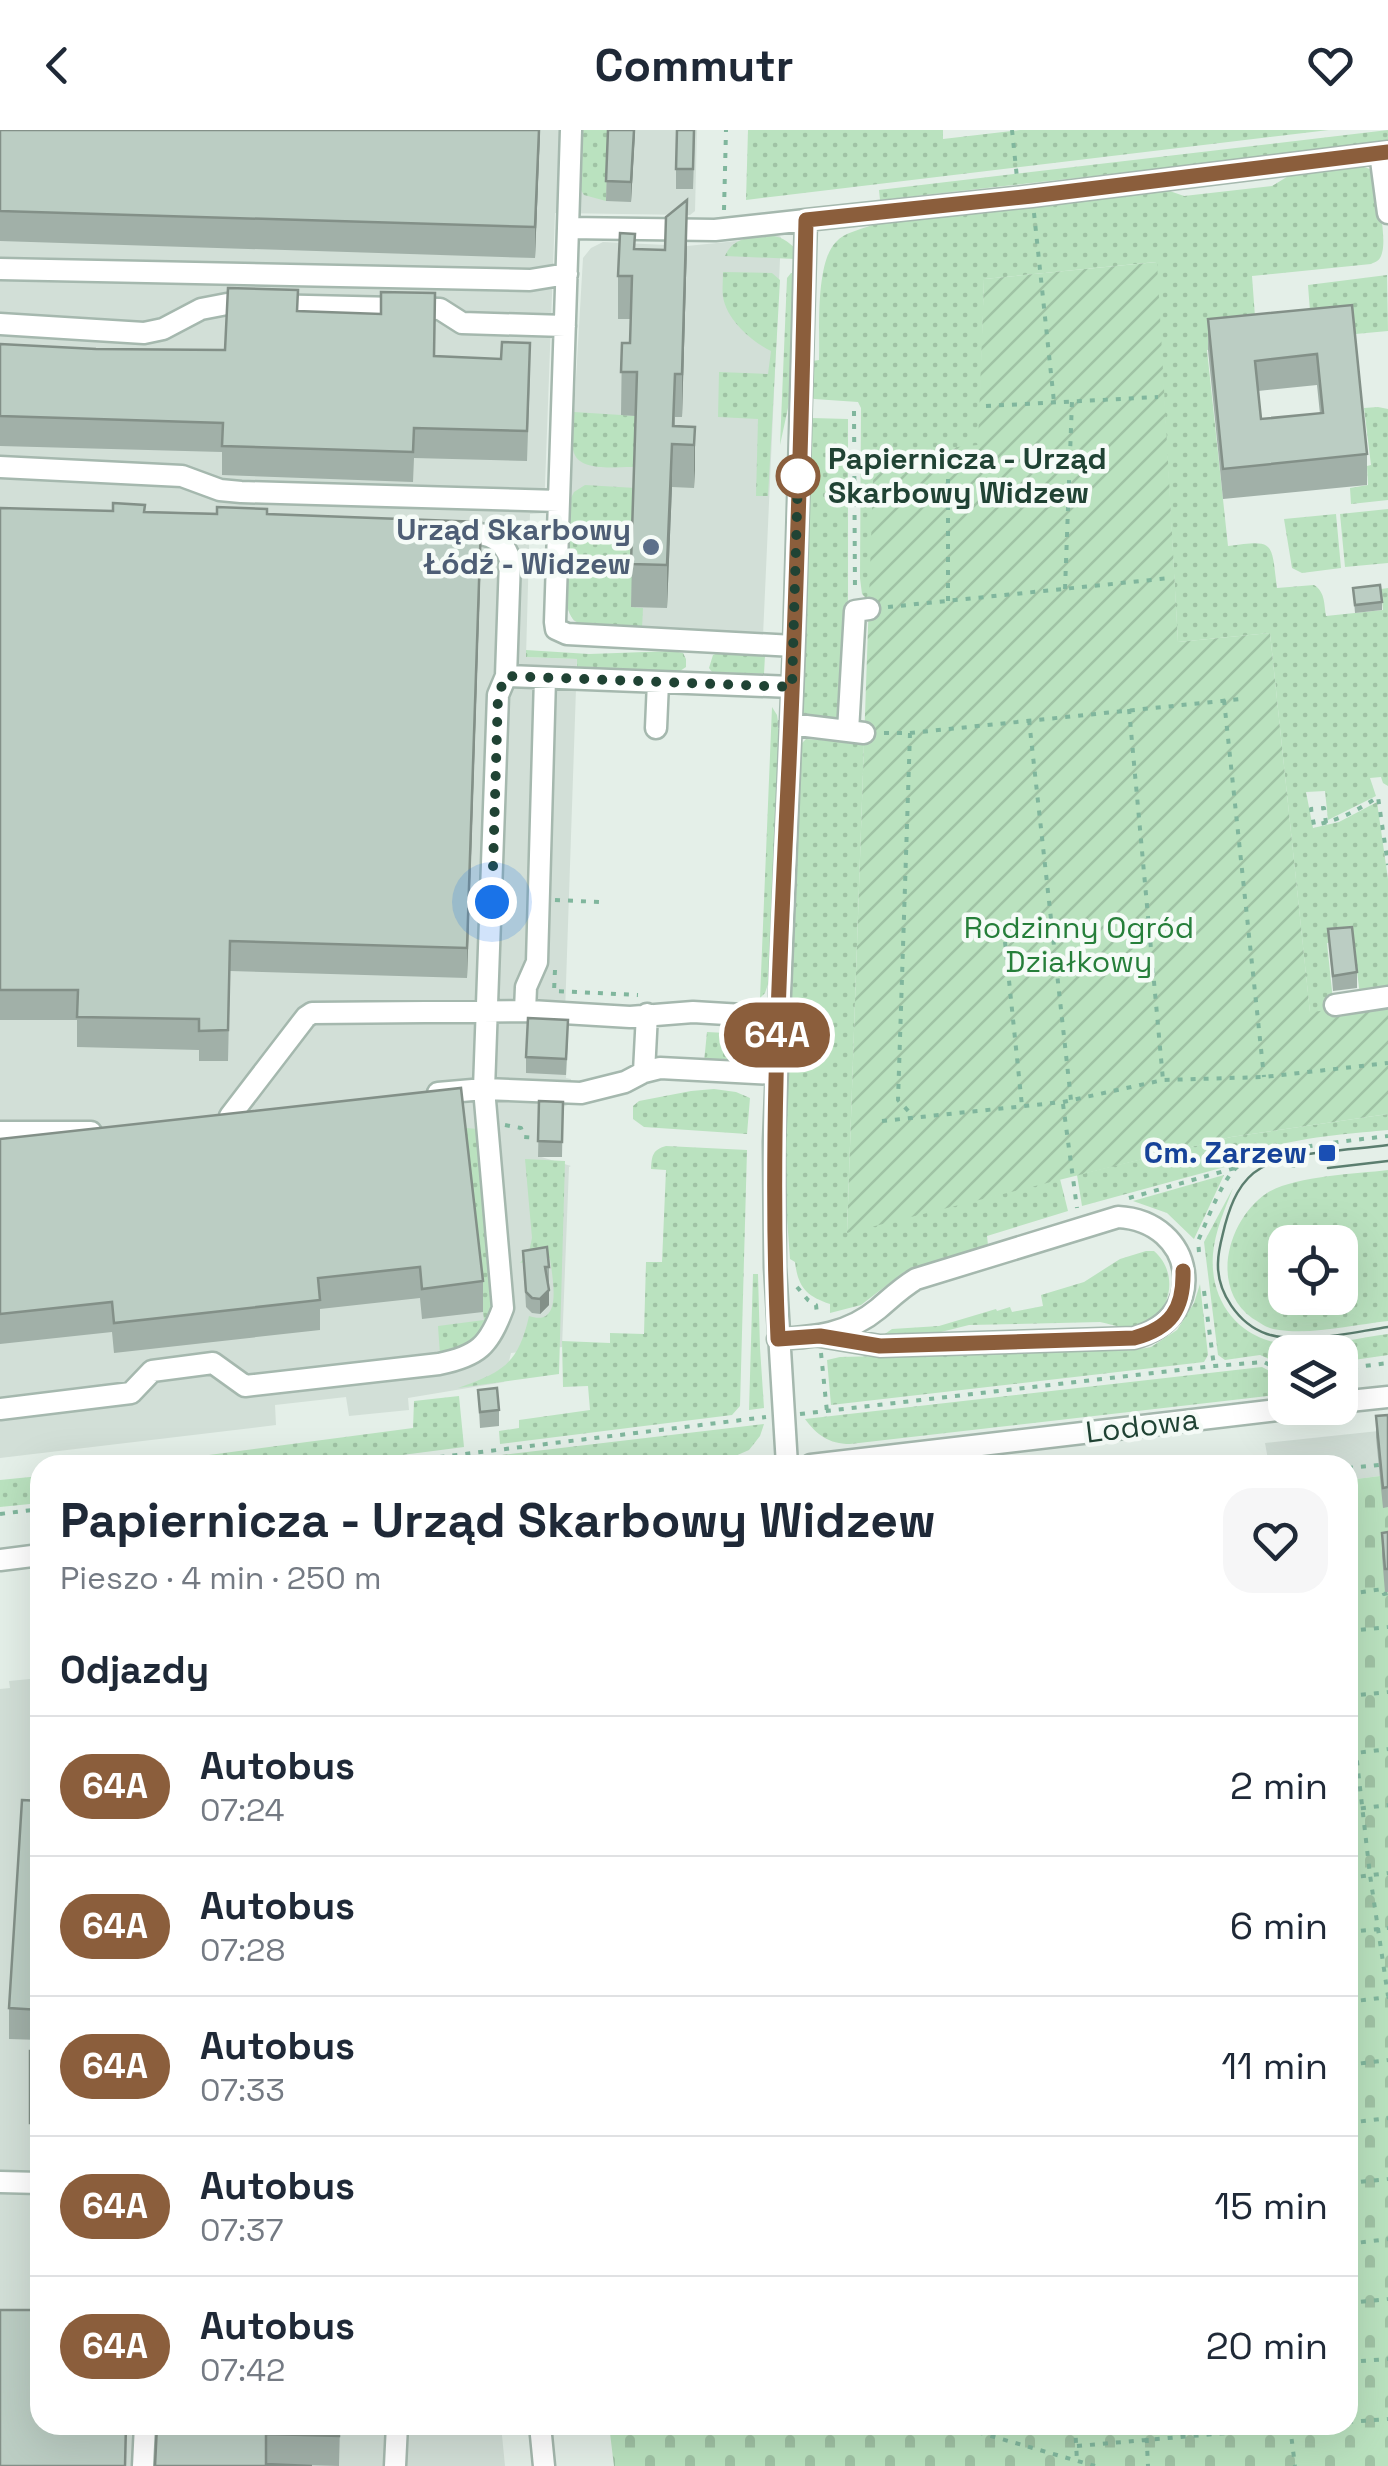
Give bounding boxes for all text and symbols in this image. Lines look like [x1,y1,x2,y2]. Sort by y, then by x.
text: Commutr [594,37,794,94]
icon: back [30,38,85,93]
icon: heart [1303,38,1358,93]
place label: Papiernicza - Urząd Skarbowy Widzew [828,439,1107,512]
marker: Papiernicza - Urząd Skarbowy Widzew [777,455,819,497]
place label: Urząd Skarbowy Łódź - Widzew [396,510,631,583]
marker: Urząd Skarbowy Łódź - Widzew [640,536,662,558]
your location [467,877,517,927]
park label: Rodzinny Ogród Działkowy [964,908,1194,981]
line badge: 64A [720,1002,834,1068]
text: 64A [744,1013,810,1057]
place label: Cm. Zarzew [1144,1133,1307,1172]
marker: Cm. Zarzew [1316,1142,1338,1164]
map controls [1268,1225,1358,1425]
button: locate [1268,1225,1358,1315]
button: layers [1268,1335,1358,1425]
street label: Lodowa [1083,1399,1201,1452]
button: heart [1223,1488,1328,1593]
text: Papiernicza - Urząd Skarbowy Widzew [60,1490,936,1551]
text: Pieszo · 4 min · 250 m [60,1558,382,1598]
text: Odjazdy [60,1646,209,1694]
text: Autobus [200,1742,355,1790]
text: 2 min [1230,1762,1328,1810]
text: 64A [82,1764,148,1808]
text: 07:24 [200,1790,284,1830]
text: Autobus [200,1882,355,1930]
text: 6 min [1230,1902,1328,1950]
text: 64A [82,1904,148,1948]
text: 07:28 [200,1930,285,1970]
text: Autobus [200,2022,355,2070]
text: 11 min [1221,2042,1328,2090]
text: 64A [82,2044,148,2088]
text: 07:33 [200,2070,285,2110]
text: Autobus [200,2162,355,2210]
text: 15 min [1214,2182,1328,2230]
text: 64A [82,2184,148,2228]
text: 07:37 [200,2210,283,2250]
text: Autobus [200,2302,355,2350]
text: 20 min [1206,2322,1328,2370]
text: 64A [82,2324,148,2368]
text: 07:42 [200,2350,285,2390]

